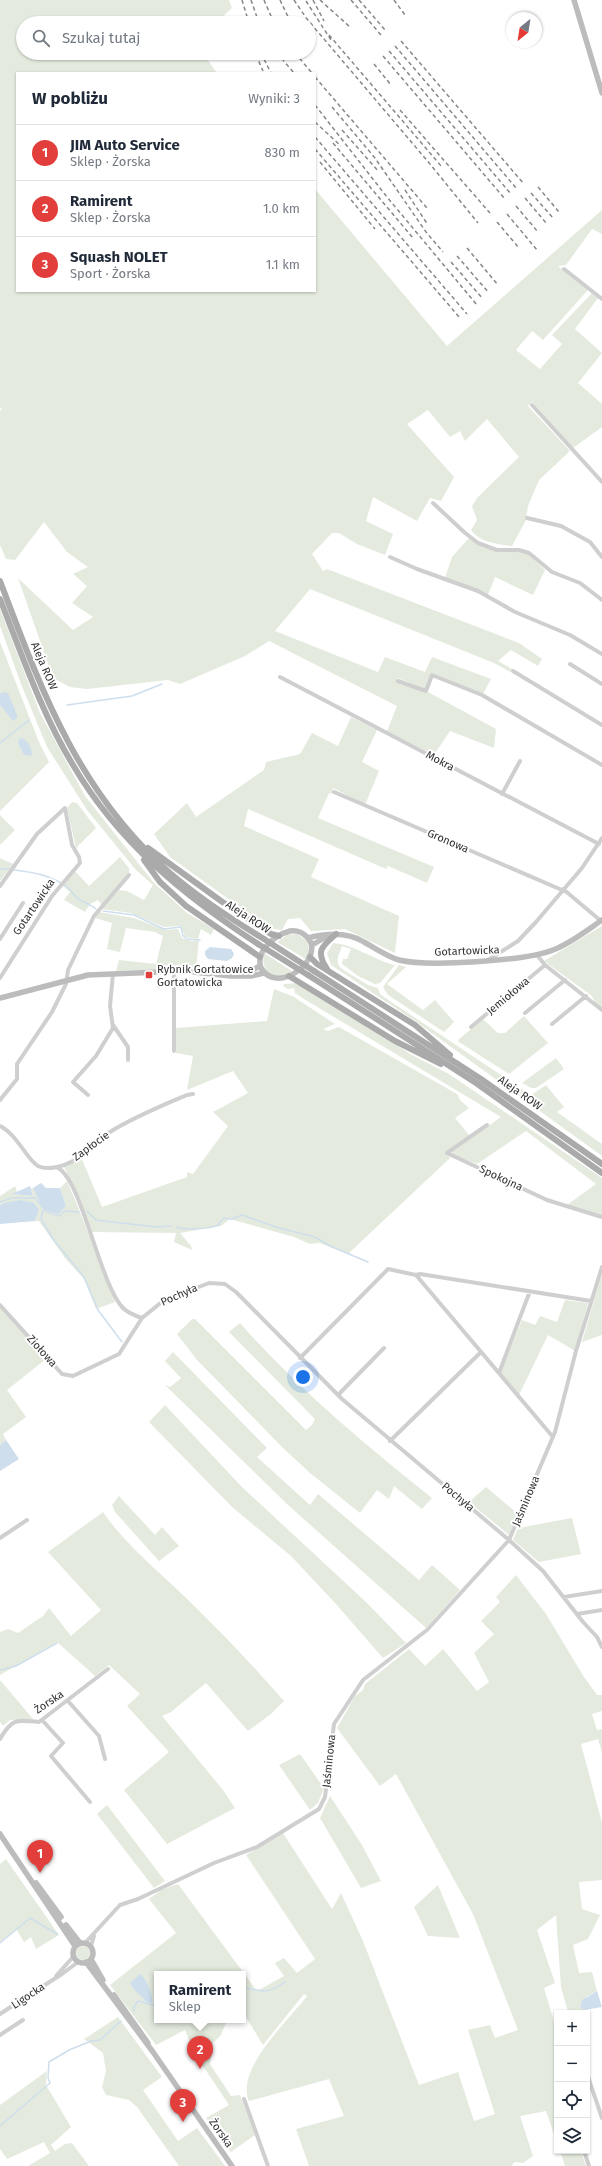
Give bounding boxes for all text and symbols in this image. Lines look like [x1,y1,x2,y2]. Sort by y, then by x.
north arrow [506,12,542,48]
search box [16,16,316,60]
icon: search [30,27,52,49]
text: Szukaj tutaj [62,29,140,47]
text: W pobliżu [32,88,108,109]
text: Wyniki: 3 [248,91,300,106]
text: JIM Auto Service [70,136,180,154]
text: 1 [42,145,48,160]
text: 830 m [265,145,300,160]
text: Sklep · Żorska [70,154,151,169]
text: Ramirent [70,192,133,210]
text: 2 [42,201,48,216]
text: 1.0 km [263,201,300,216]
text: Sklep · Żorska [70,210,151,225]
text: Squash NOLET [70,248,168,266]
text: 3 [42,257,48,272]
text: 1.1 km [266,257,300,272]
text: Sport · Żorska [70,266,151,281]
street label: Aleja ROW [28,640,60,692]
street label: Mokra [423,748,457,774]
street label: Gronowa [425,826,471,856]
street label: Gotartowicka [10,876,58,938]
street label: Aleja ROW [223,898,273,936]
street label: Gotartowicka [434,943,500,959]
place label: Rybnik Gortatowice Gortatowicka [157,963,253,989]
marker: Rybnik Gortatowice Gortatowicka [144,970,154,980]
street label: Jemiołowa [484,974,532,1018]
street label: Aleja ROW [496,1073,544,1113]
street label: Zapłocie [70,1128,112,1164]
street label: Spokojna [477,1162,525,1194]
street label: Pochyła [159,1281,199,1309]
street label: Ziołowa [24,1332,60,1370]
your location [293,1367,313,1387]
street label: Jaśminowa [510,1474,542,1528]
street label: Pochyła [439,1480,477,1514]
street label: Żorska [31,1687,66,1717]
street label: Jaśminowa [320,1734,338,1788]
pin: 1 [27,1840,53,1873]
popup [154,1971,246,2023]
street label: Ligocka [9,1980,47,2012]
text: Ramirent [169,1981,231,1999]
text: Sklep [169,1999,201,2014]
map controls [554,2010,590,2154]
button: + [554,2010,590,2046]
pin: 2 [187,2036,213,2069]
button: − [554,2046,590,2082]
button: locate [554,2082,590,2118]
pin: 3 [170,2089,196,2122]
street label: Żorska [206,2115,236,2150]
button: layers [554,2118,590,2154]

